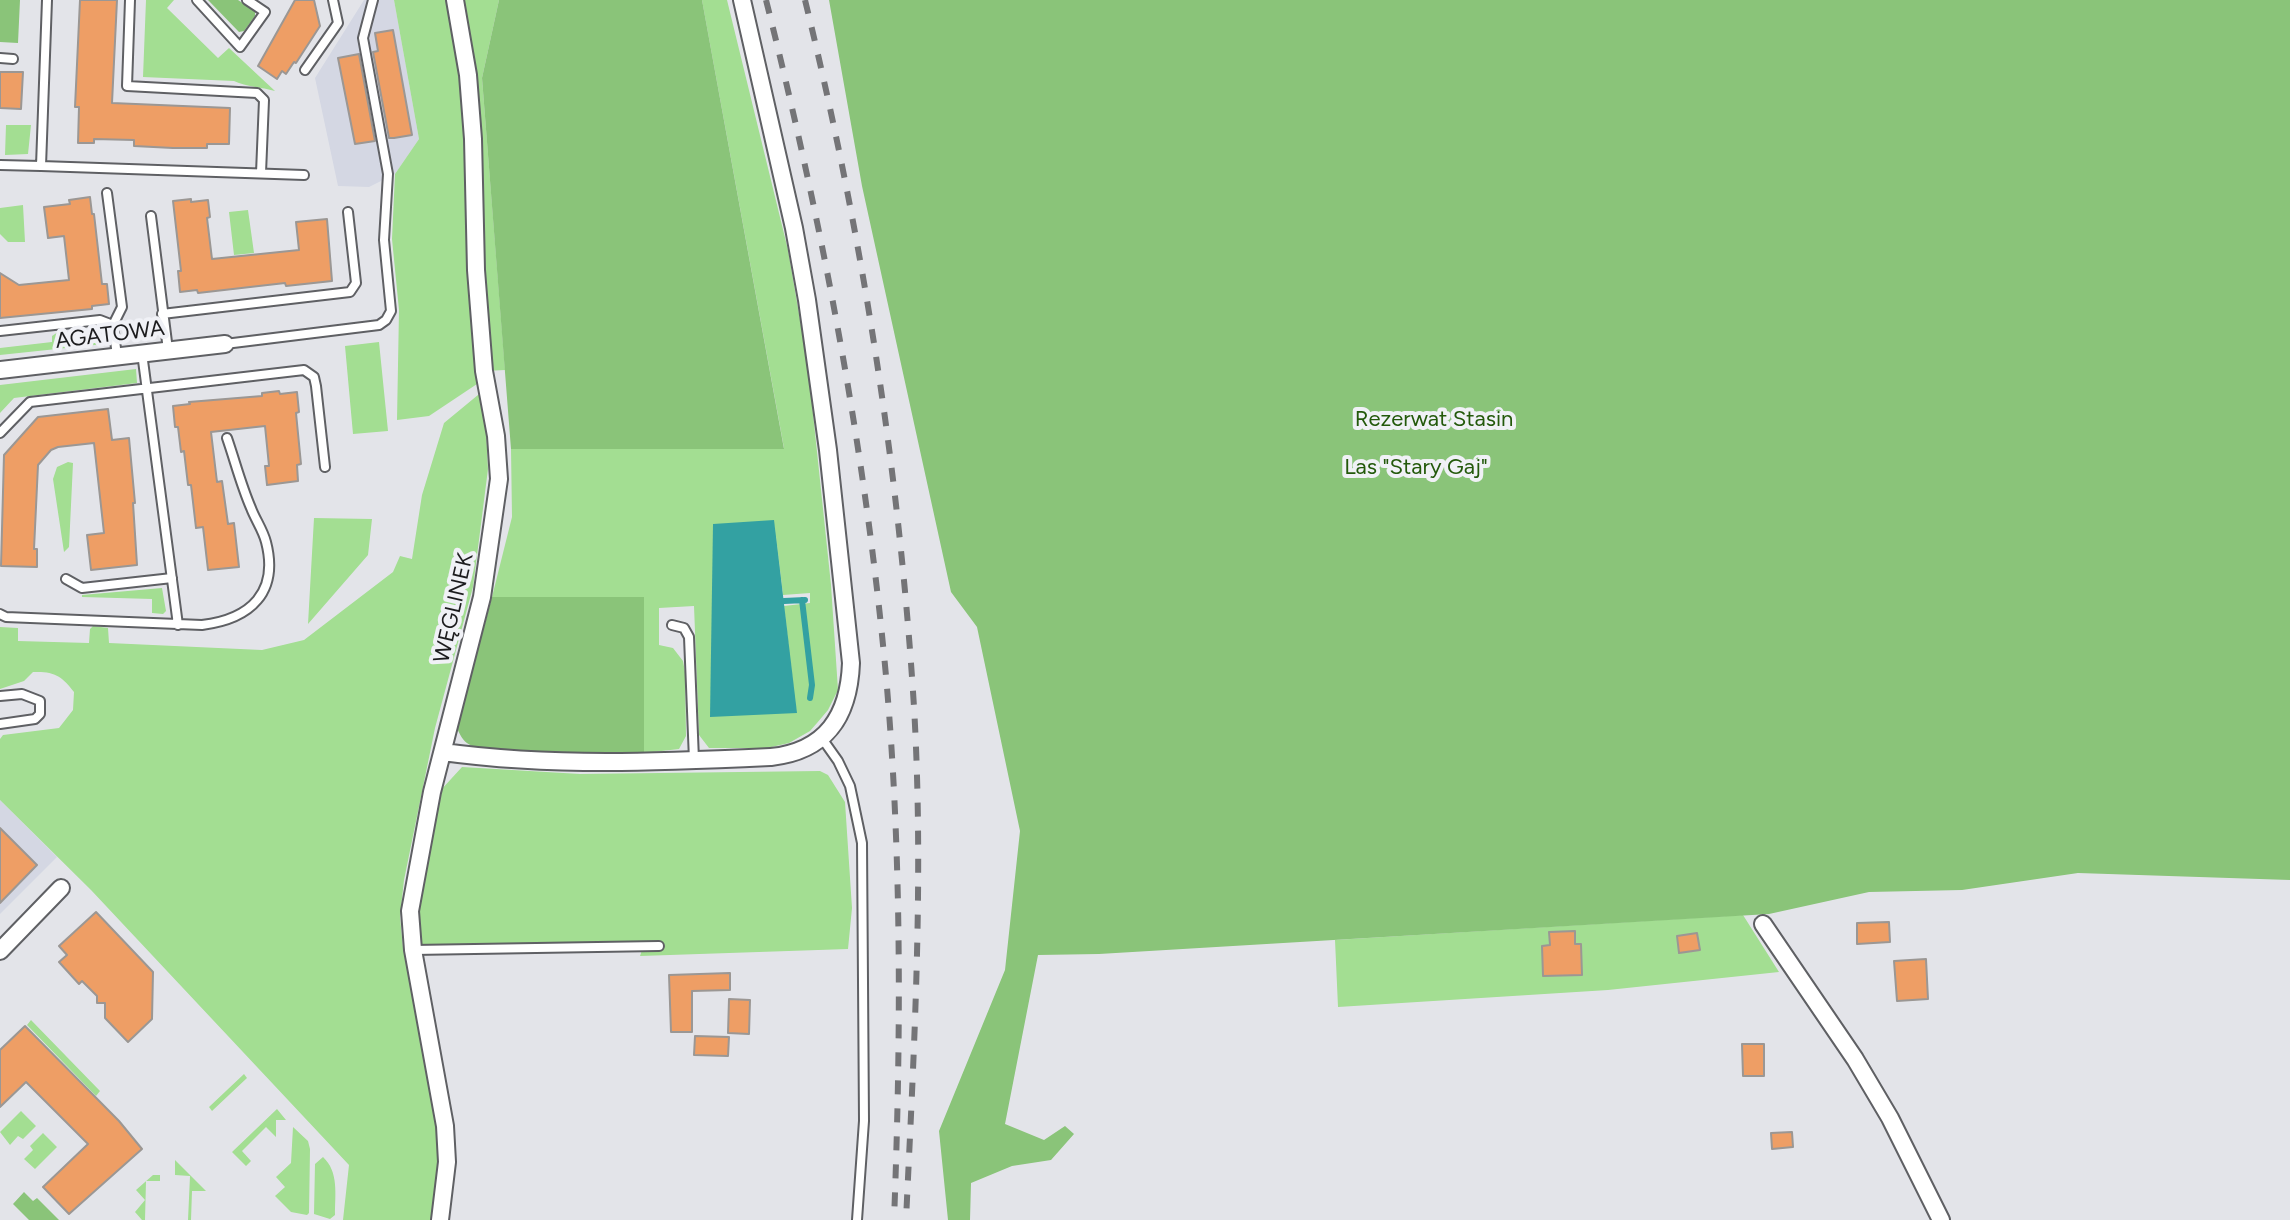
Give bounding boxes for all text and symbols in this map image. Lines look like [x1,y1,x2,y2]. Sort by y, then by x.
street label: AGATOWA [54,315,166,355]
park label: Rezerwat Stasin [1355,407,1513,433]
park label: Las "Stary Gaj" [1344,455,1488,481]
street label: WĘGLINEK [429,551,479,665]

